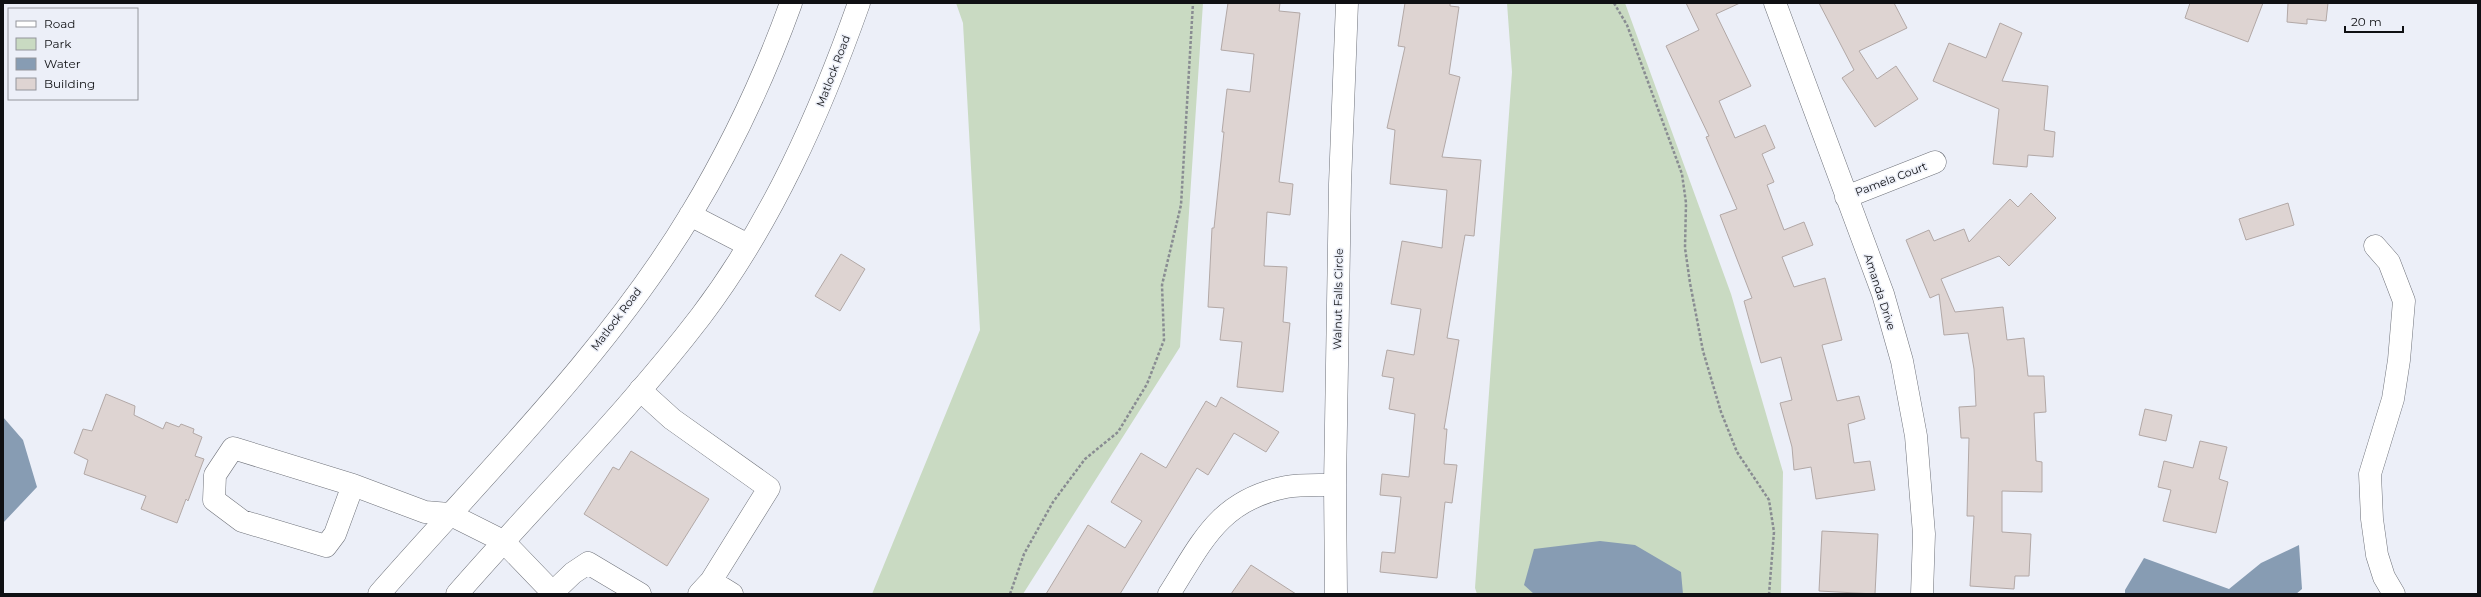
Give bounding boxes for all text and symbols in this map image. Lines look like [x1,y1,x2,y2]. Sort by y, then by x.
legend [8,8,138,100]
scale bar [2345,8,2403,34]
text: 20 m [2351,14,2382,29]
text: Road [44,16,75,31]
street label: Matlock Road [813,33,853,109]
text: Park [44,36,72,51]
text: Water [44,56,81,71]
text: Building [44,76,95,91]
street label: Pamela Court [1853,159,1929,199]
street label: Walnut Falls Circle [1330,248,1346,350]
street label: Amanda Drive [1861,252,1899,332]
street label: Matlock Road [588,285,644,353]

